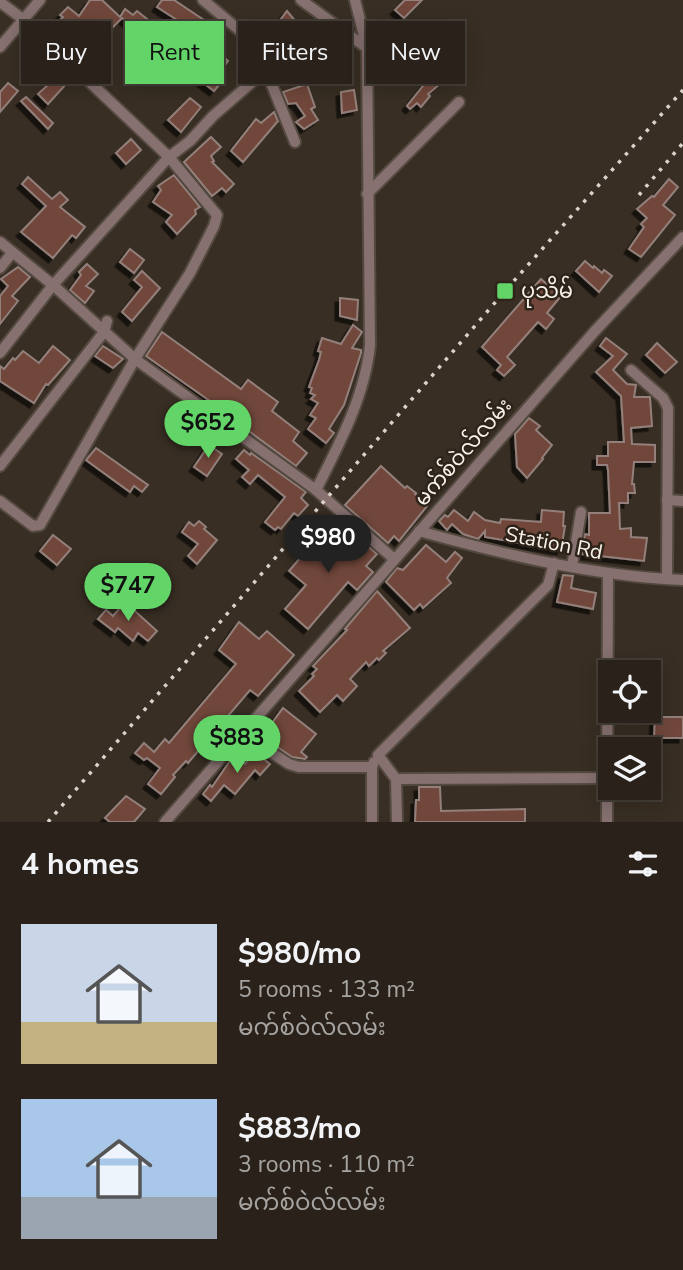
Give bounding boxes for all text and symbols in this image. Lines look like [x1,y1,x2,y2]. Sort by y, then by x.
chip: Buy [21,21,111,84]
chip: Rent [125,21,224,84]
chip: Filters [238,21,352,84]
chip: New [366,21,465,84]
place label: ပုသိမ် [521,275,573,308]
marker: ပုသိမ် [495,281,515,301]
street label: မက်စ်ဝဲလ်လမ်း [407,391,518,512]
pin: $652 [167,400,249,460]
text: $652 [180,407,236,438]
pin: $980 [287,516,369,575]
street label: Station Rd [503,520,605,566]
text: $980 [300,522,356,553]
pin: $747 [87,564,169,623]
text: $747 [100,570,156,601]
map controls [598,660,661,800]
button: locate [598,660,661,723]
pin: $883 [196,716,278,775]
text: $883 [209,722,265,753]
button: layers [598,737,661,800]
text: 4 homes [21,844,139,885]
icon: filters [624,845,662,883]
text: $980/mo [238,933,361,974]
icon: home [77,952,161,1036]
text: 5 rooms · 133 m² [238,974,415,1005]
text: မက်စ်ဝဲလ်လမ်း [238,1012,386,1043]
text: $883/mo [238,1108,361,1149]
icon: home [77,1127,161,1211]
text: 3 rooms · 110 m² [238,1149,415,1180]
text: မက်စ်ဝဲလ်လမ်း [238,1187,386,1218]

